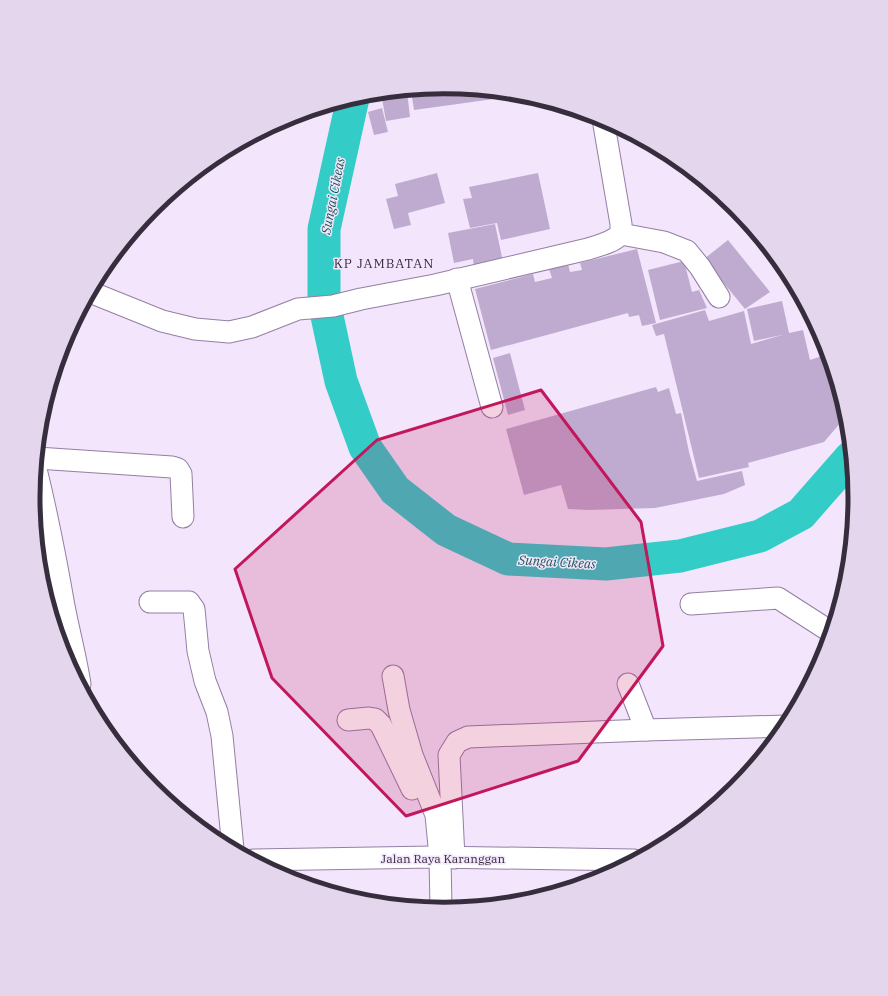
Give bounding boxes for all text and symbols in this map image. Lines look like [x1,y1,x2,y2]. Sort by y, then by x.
water label: Sungai Cikeas [317,156,349,237]
district label: KP JAMBATAN [334,255,434,272]
water label: Sungai Cikeas [517,551,596,573]
street label: Jalan Raya Karanggan [381,851,505,866]

